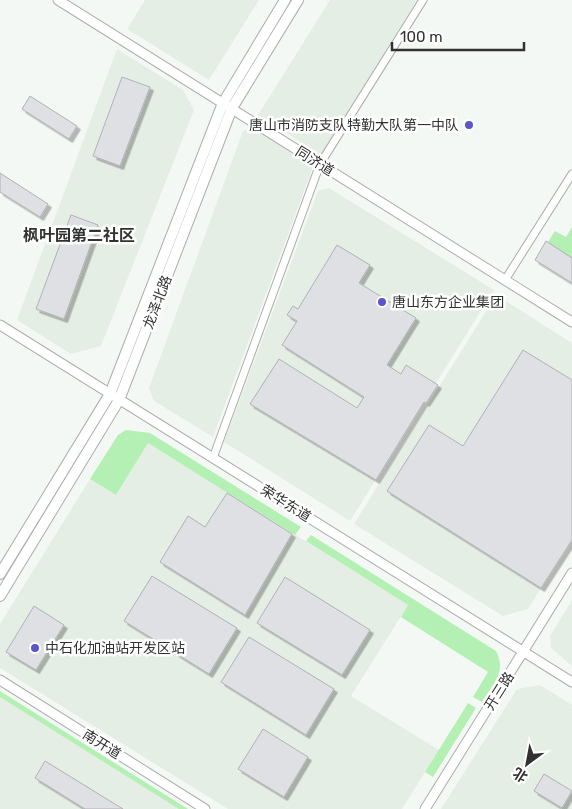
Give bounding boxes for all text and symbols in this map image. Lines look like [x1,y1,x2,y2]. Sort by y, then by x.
scale bar [392,20,524,52]
text: 100 m [400,28,442,46]
place label: 唐山市消防支队特勤大队第一中队 [249,117,459,134]
marker: 唐山市消防支队特勤大队第一中队 [463,119,475,131]
street label: 同济道 [292,143,337,180]
district label: 枫叶园第二社区 [23,226,135,245]
street label: 龙泽北路 [139,273,175,331]
place label: 唐山东方企业集团 [392,294,504,311]
marker: 唐山东方企业集团 [376,296,388,308]
street label: 荣华东道 [257,481,314,525]
place label: 中石化加油站开发区站 [45,640,185,657]
marker: 中石化加油站开发区站 [29,642,41,654]
street label: 开三路 [481,669,518,714]
street label: 南开道 [79,726,124,763]
north arrow [502,739,552,789]
text: 北 [510,764,531,786]

